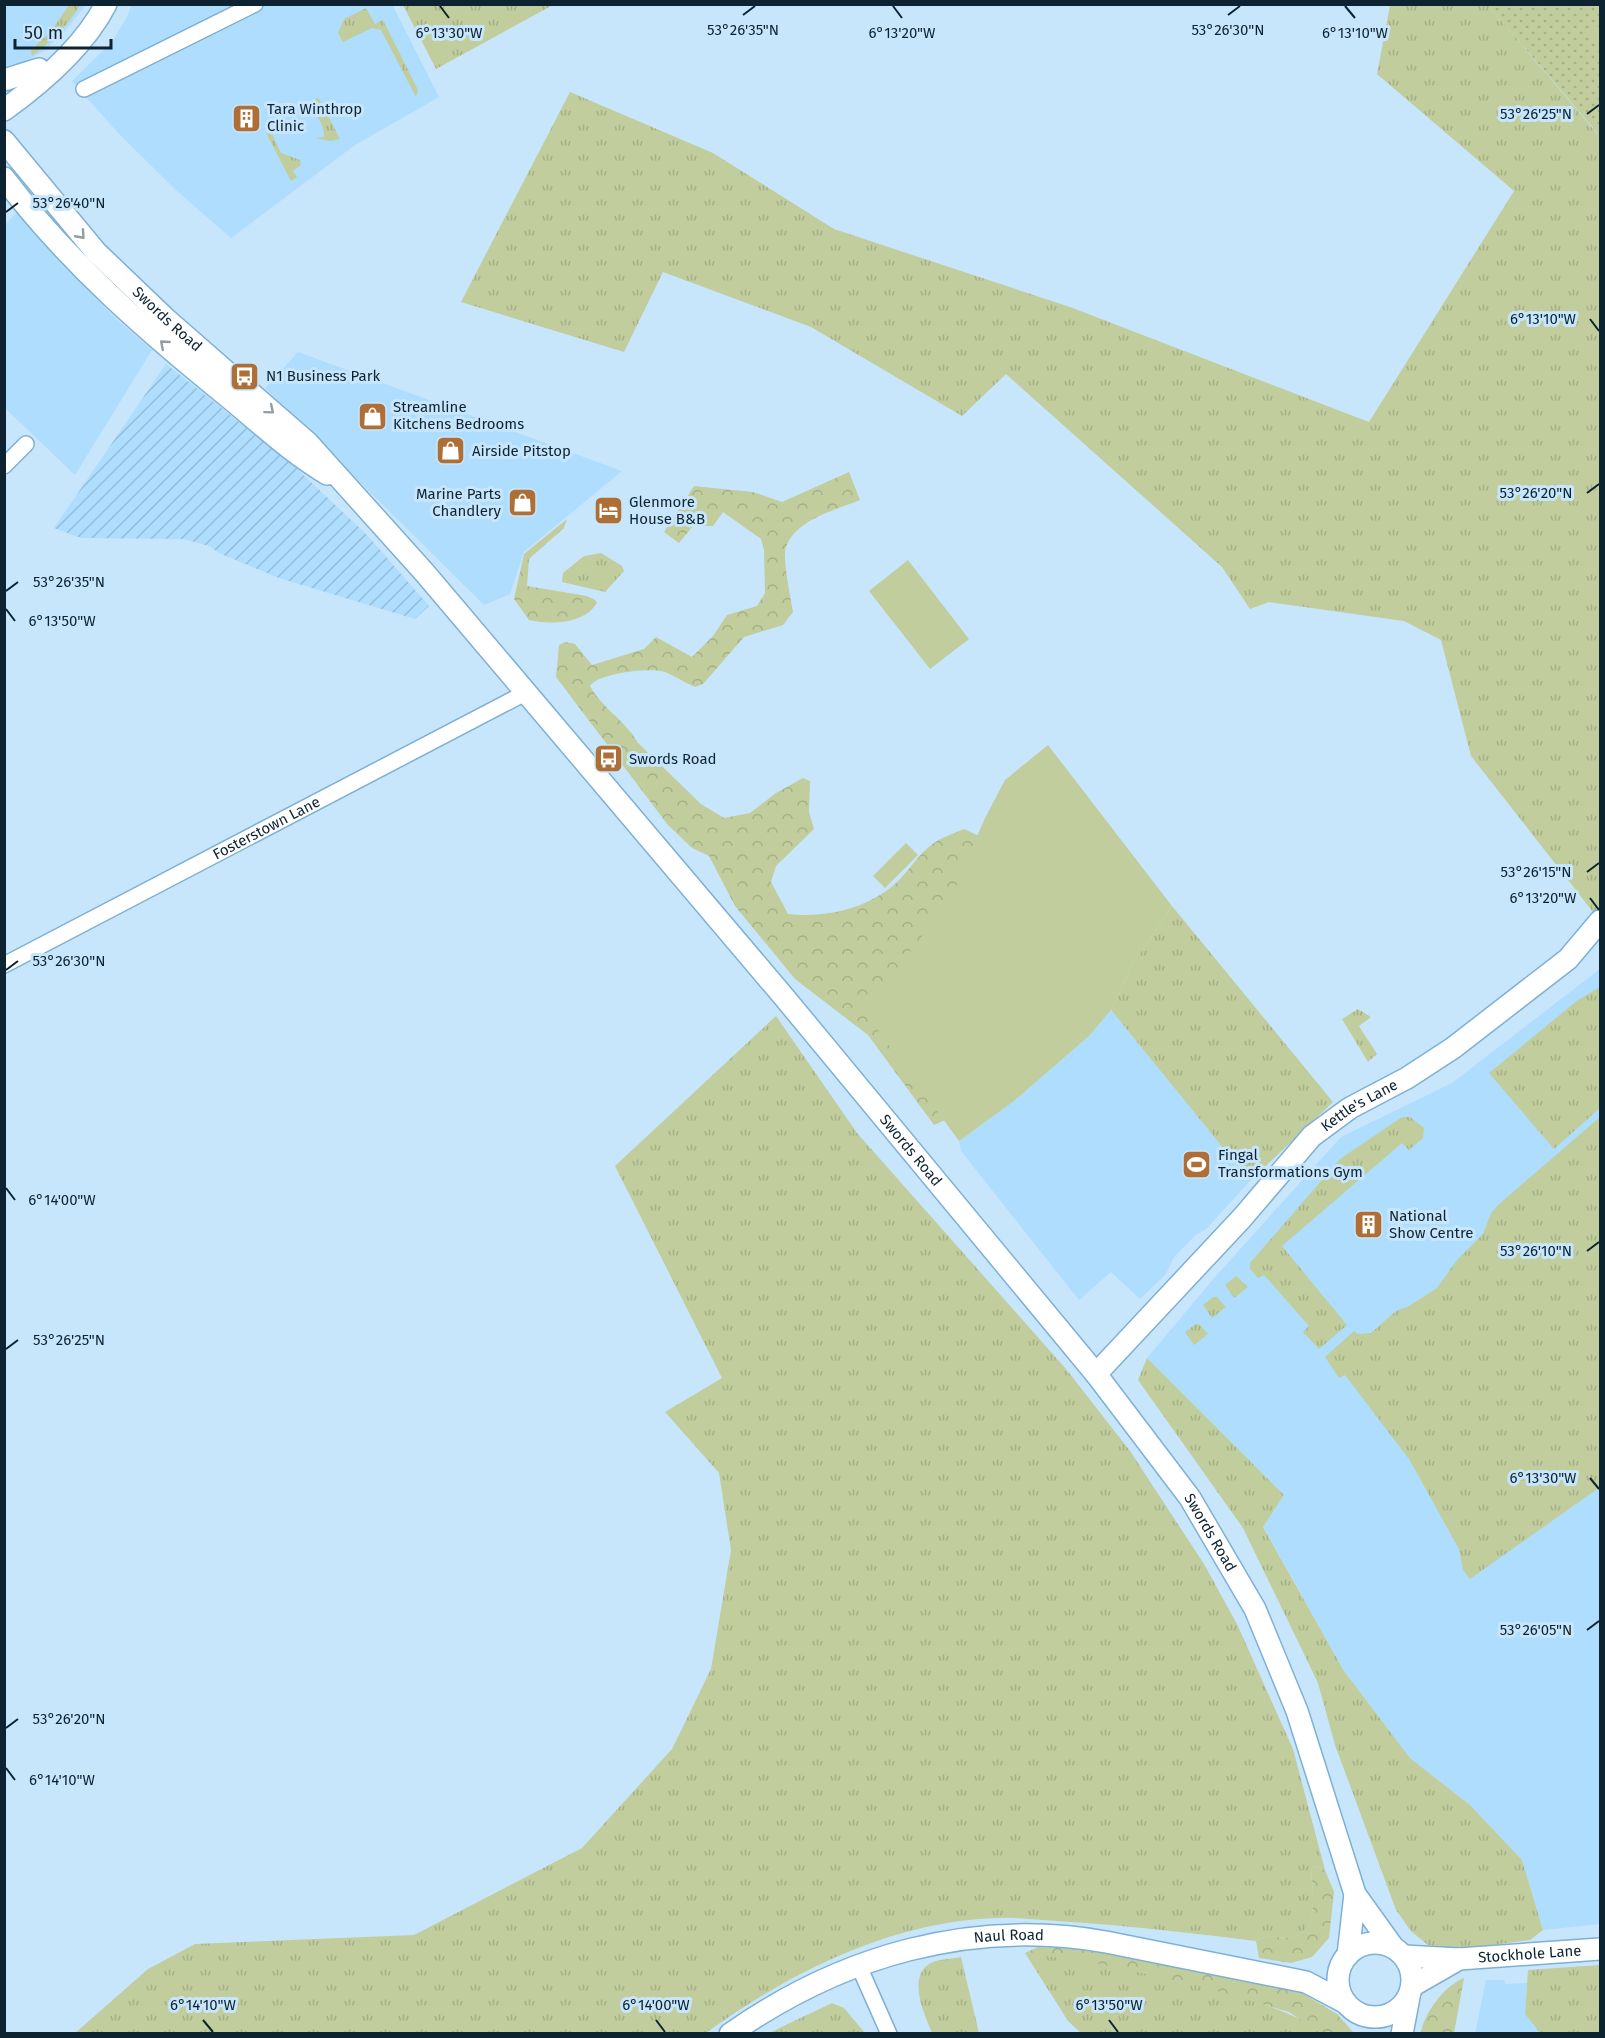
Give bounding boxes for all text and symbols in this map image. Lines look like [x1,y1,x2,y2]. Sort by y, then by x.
scale bar [15,12,111,50]
text: 53°26'35"N [707,21,779,39]
text: 53°26'30"N [1191,21,1265,39]
text: 50 m [24,22,63,44]
text: 6°13'30"W [415,24,483,42]
text: 6°13'20"W [869,24,936,42]
text: 6°13'10"W [1322,24,1389,42]
place label: Tara Winthrop Clinic [267,100,362,135]
building icon: Tara Winthrop Clinic [230,102,262,134]
text: 53°26'25"N [1500,105,1572,123]
text: 53°26'40"N [33,194,105,212]
one-way arrow [74,228,85,239]
street label: Swords Road [129,283,206,355]
text: 6°13'10"W [1510,310,1577,328]
one-way arrow [161,340,171,351]
bus stop icon: N1 Business Park [229,360,261,392]
place label: N1 Business Park [266,367,380,385]
place label: Streamline Kitchens Bedrooms [393,398,524,433]
shop icon: Streamline Kitchens Bedrooms [356,400,388,432]
one-way arrow [263,403,274,414]
shop icon: Airside Pitstop [435,435,467,467]
place label: Airside Pitstop [472,442,571,460]
text: 53°26'20"N [1499,484,1573,502]
place label: Marine Parts Chandlery [416,485,502,520]
shop icon: Marine Parts Chandlery [506,487,538,519]
place label: Glenmore House B&B [629,493,705,528]
hotel icon: Glenmore House B&B [592,495,624,527]
text: 53°26'35"N [33,573,105,591]
text: 6°13'50"W [28,612,96,630]
bus stop icon: Swords Road [592,743,624,775]
place label: Swords Road [629,750,717,768]
street label: Fosterstown Lane [210,793,323,863]
text: 53°26'15"N [1501,863,1571,881]
text: 6°13'20"W [1510,889,1577,907]
text: 53°26'30"N [32,952,106,970]
street label: Kettle's Lane [1317,1076,1401,1135]
street label: Swords Road [876,1111,946,1190]
place label: Fingal Transformations Gym [1218,1146,1363,1181]
sports icon: Fingal Transformations Gym [1181,1148,1213,1180]
text: 6°14'00"W [28,1191,96,1209]
place label: National Show Centre [1389,1207,1473,1242]
building icon: National Show Centre [1352,1209,1384,1241]
text: 53°26'10"N [1500,1242,1572,1260]
text: 53°26'25"N [33,1331,105,1349]
text: 6°13'30"W [1509,1469,1577,1487]
street label: Swords Road [1180,1490,1240,1575]
text: 53°26'05"N [1500,1621,1572,1639]
text: 53°26'20"N [32,1710,106,1728]
text: 6°14'10"W [29,1771,96,1789]
street label: Naul Road [973,1926,1044,1947]
street label: Stockhole Lane [1477,1941,1582,1967]
text: 6°14'10"W [170,1996,237,2014]
text: 6°14'00"W [622,1996,690,2014]
text: 6°13'50"W [1075,1996,1143,2014]

